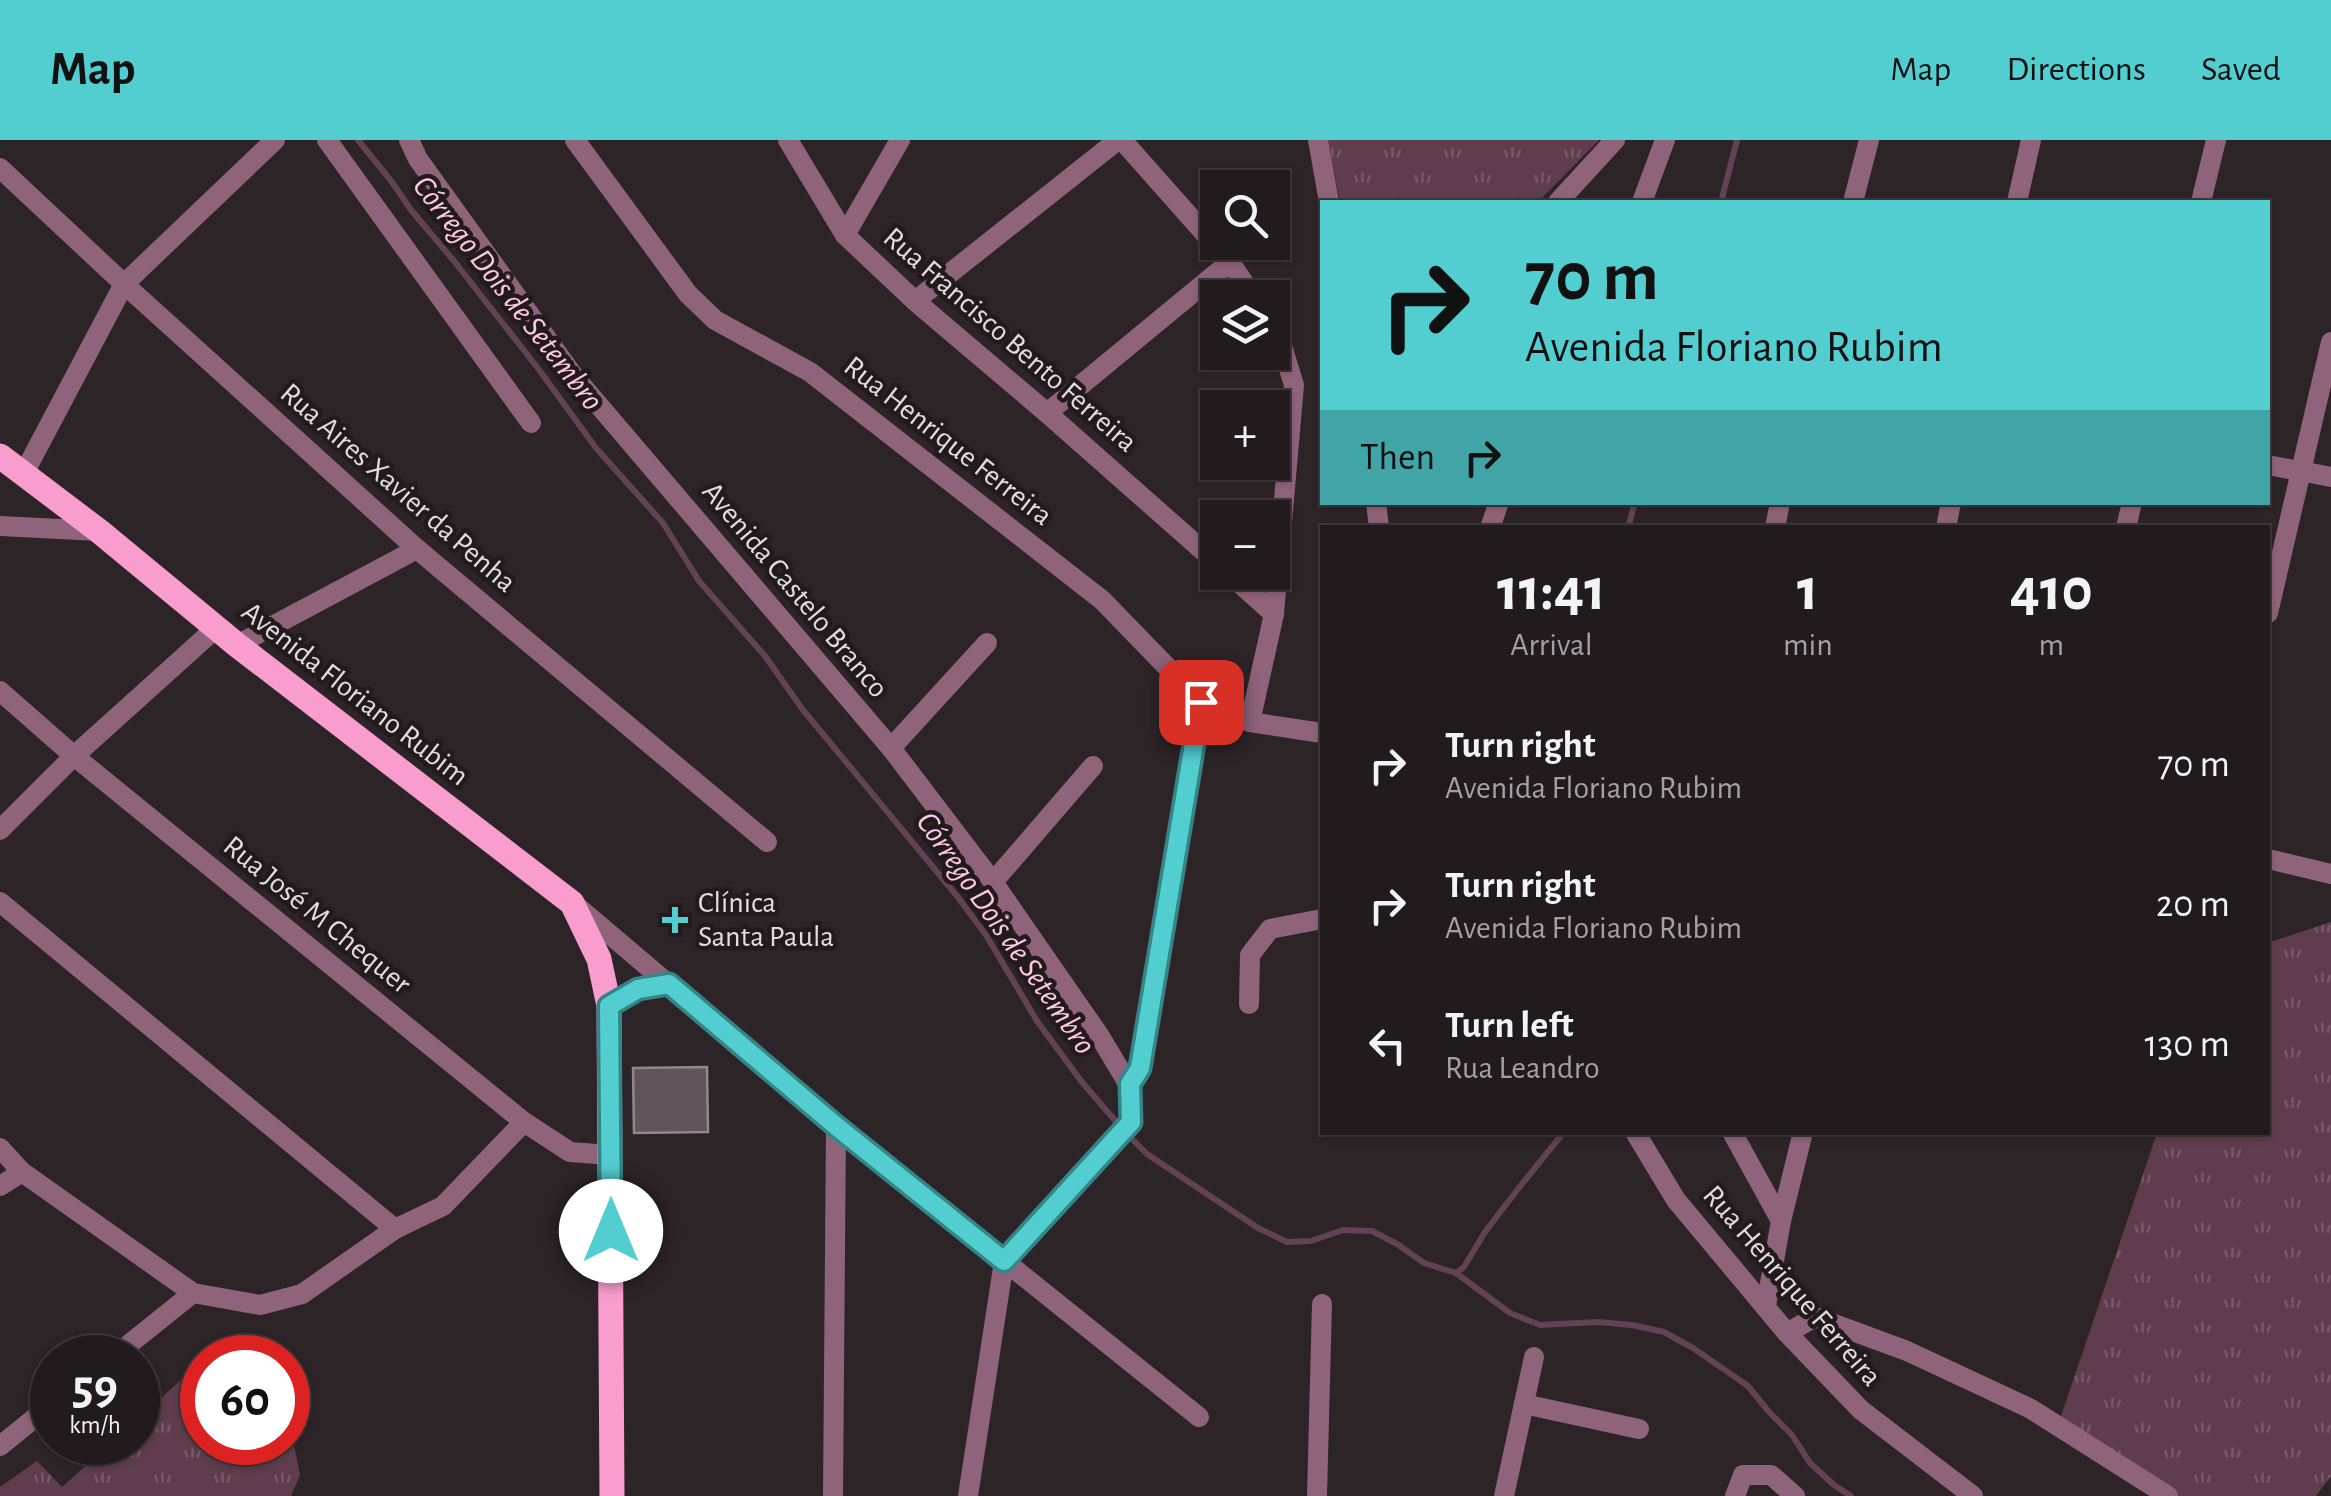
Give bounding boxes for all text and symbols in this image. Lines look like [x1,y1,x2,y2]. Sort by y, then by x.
text: Map [50,46,136,94]
text: Map [1890,52,1951,87]
text: Directions [2006,52,2146,87]
text: Saved [2201,52,2281,87]
water label: Córrego Dois de Setembro [407,170,609,416]
map controls [1200,170,1290,590]
button: search [1200,170,1290,260]
street label: Rua Francisco Bento Ferreira [877,222,1143,458]
icon: right [1360,240,1490,370]
text: 70 m [1525,243,1659,313]
button: layers [1200,280,1290,370]
text: Avenida Floriano Rubim [1525,325,1943,370]
street label: Rua Henrique Ferreira [838,351,1058,531]
street label: Rua Aires Xavier da Penha [275,378,521,598]
button: + [1200,390,1290,480]
icon: right [1455,430,1510,485]
text: Then [1360,439,1435,477]
street label: Avenida Castelo Branco [696,477,894,703]
button: − [1200,500,1290,590]
text: 11:41 [1497,561,1606,621]
text: 1 [1797,561,1819,621]
text: 410 [2010,561,2093,621]
street label: Avenida Floriano Rubim [236,596,474,792]
text: Arrival [1510,629,1593,661]
text: min [1783,629,1833,661]
text: m [2039,629,2064,661]
pin [1159,660,1244,745]
icon: arrive [1174,675,1229,730]
text: Turn right [1445,727,1595,765]
icon: right [1360,738,1415,793]
text: 70 m [2157,746,2230,784]
text: Avenida Floriano Rubim [1445,772,1742,804]
water label: Córrego Dois de Setembro [910,806,1102,1060]
street label: Rua José M Chequer [218,831,417,1000]
text: Turn right [1445,867,1595,905]
icon: right [1360,878,1415,933]
text: 20 m [2156,886,2230,924]
place label: Clínica Santa Paula [698,888,834,952]
marker: Clínica Santa Paula [662,907,688,933]
text: Avenida Floriano Rubim [1445,912,1742,944]
text: Turn left [1445,1007,1573,1045]
icon: left [1360,1018,1415,1073]
text: 130 m [2145,1026,2230,1064]
text: Rua Leandro [1445,1052,1600,1084]
position arrow [559,1179,663,1283]
street label: Rua Henrique Ferreira [1697,1180,1887,1392]
speed limit sign: 60 [180,1335,310,1465]
text: 59 [72,1363,118,1413]
text: km/h [69,1413,121,1438]

